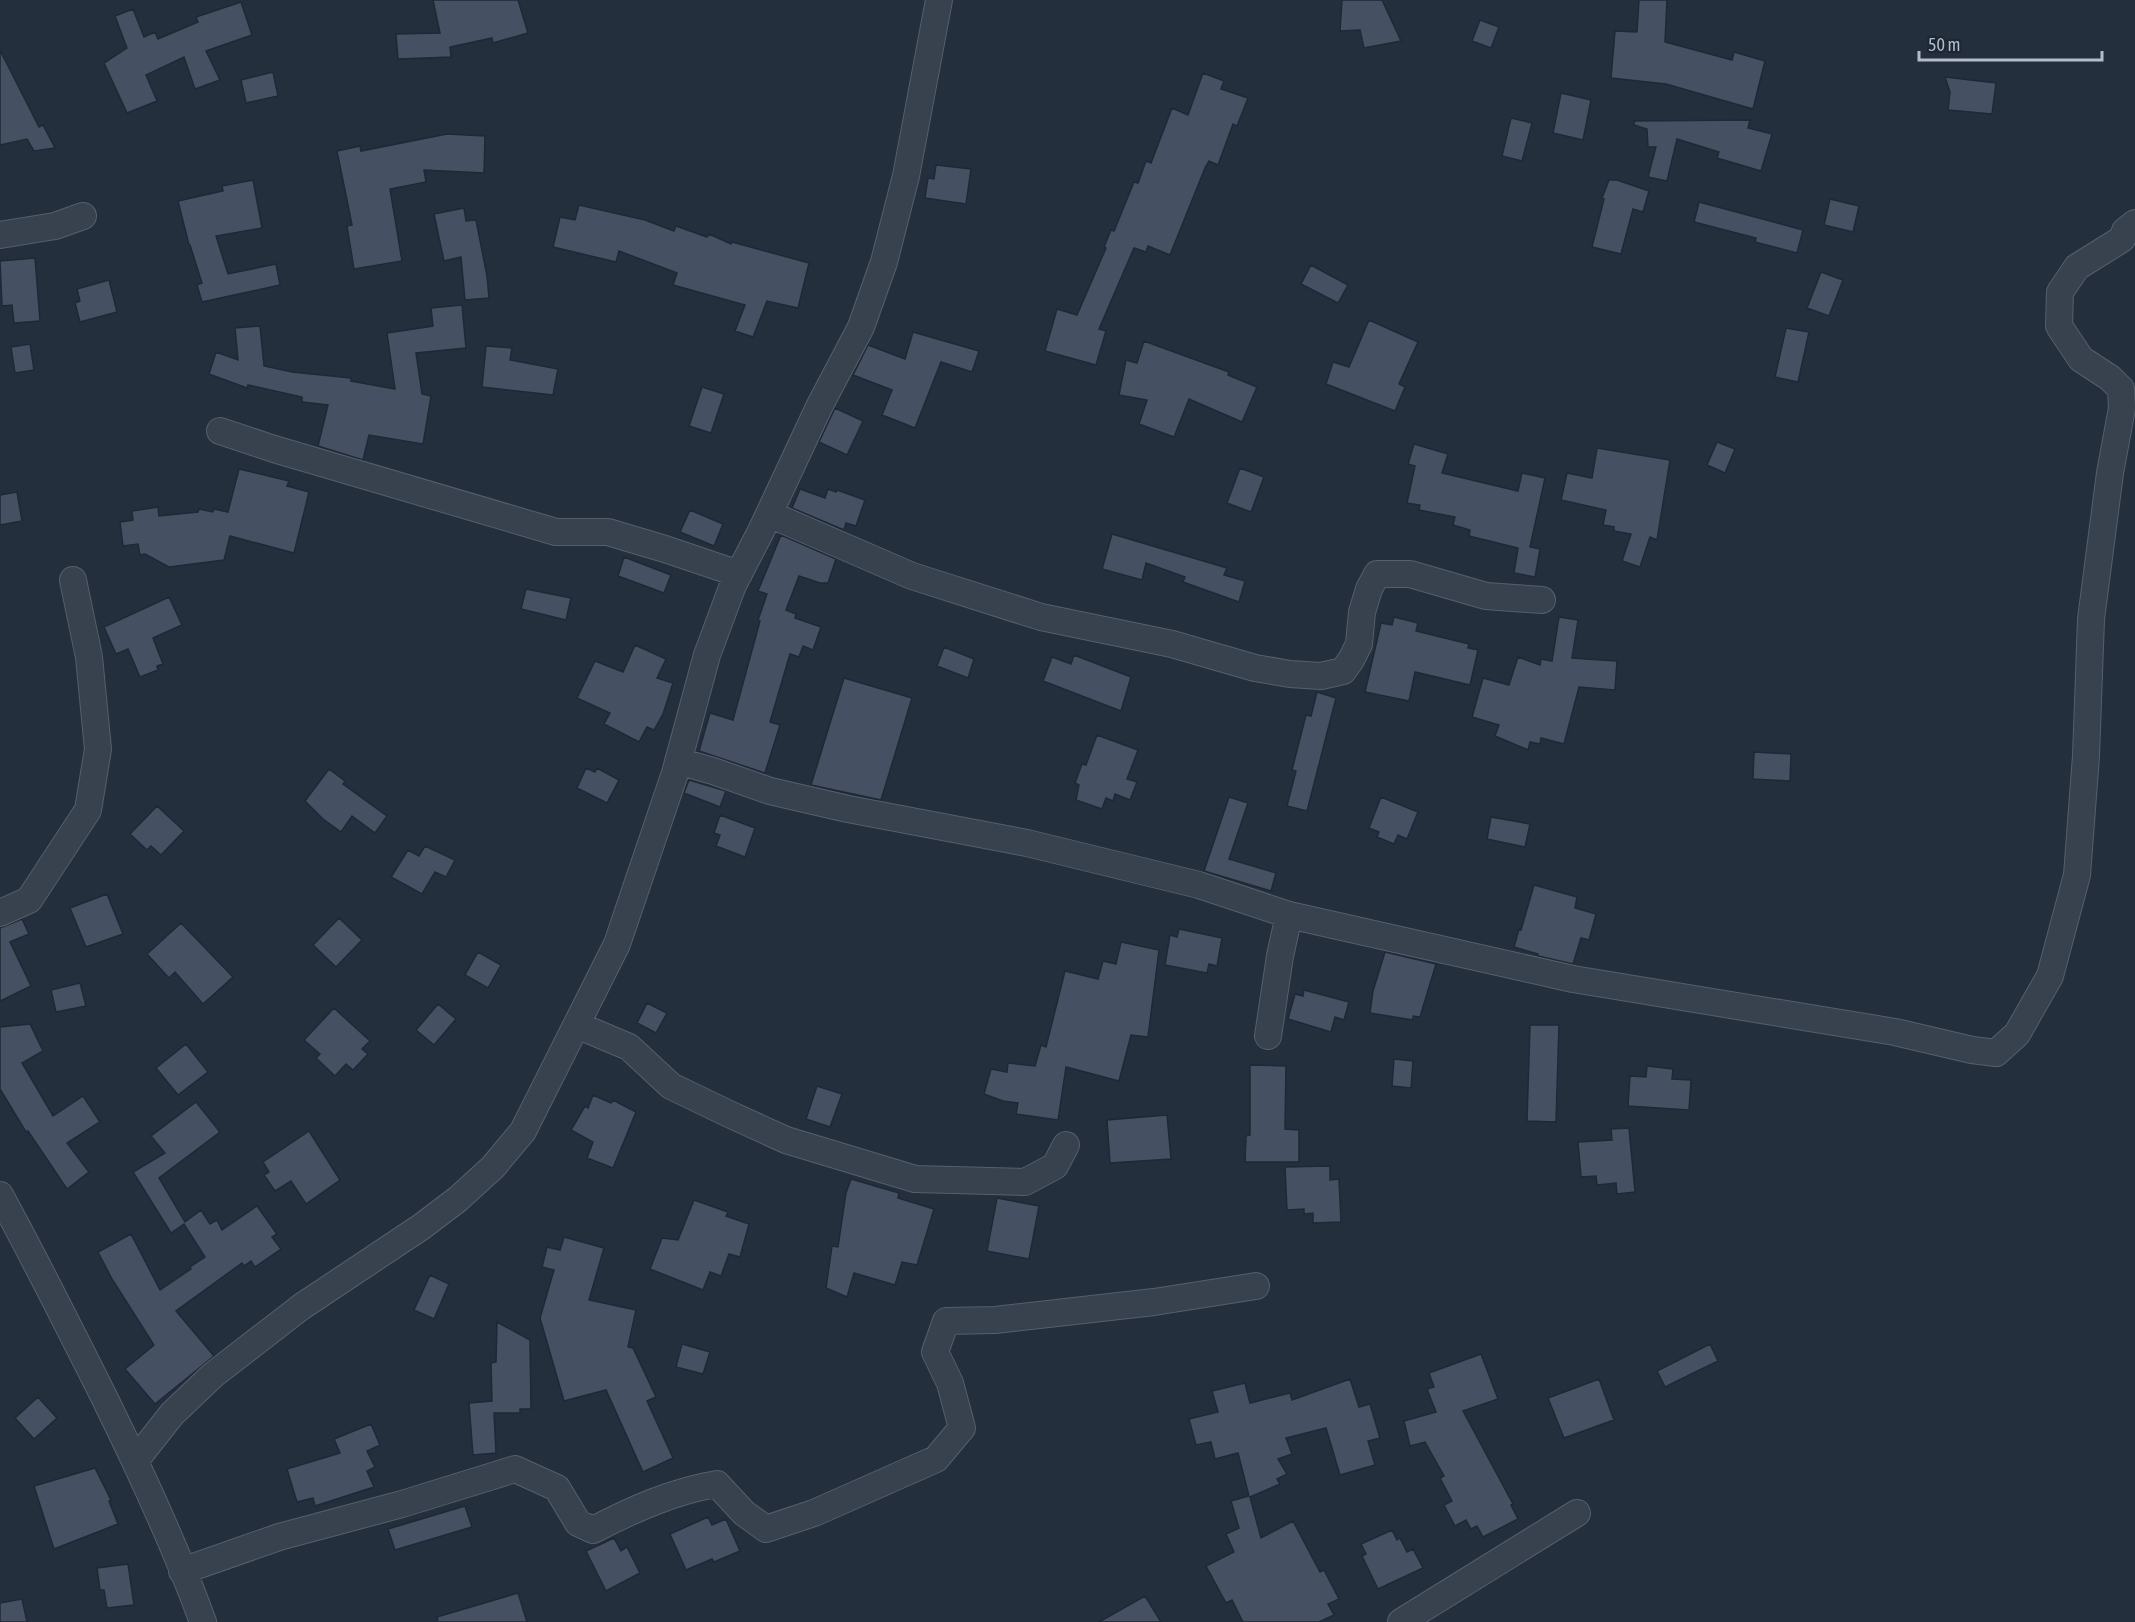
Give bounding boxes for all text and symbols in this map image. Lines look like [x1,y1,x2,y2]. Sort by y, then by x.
scale bar [1919,24,2102,62]
text: 50 m [1928,34,1960,55]

